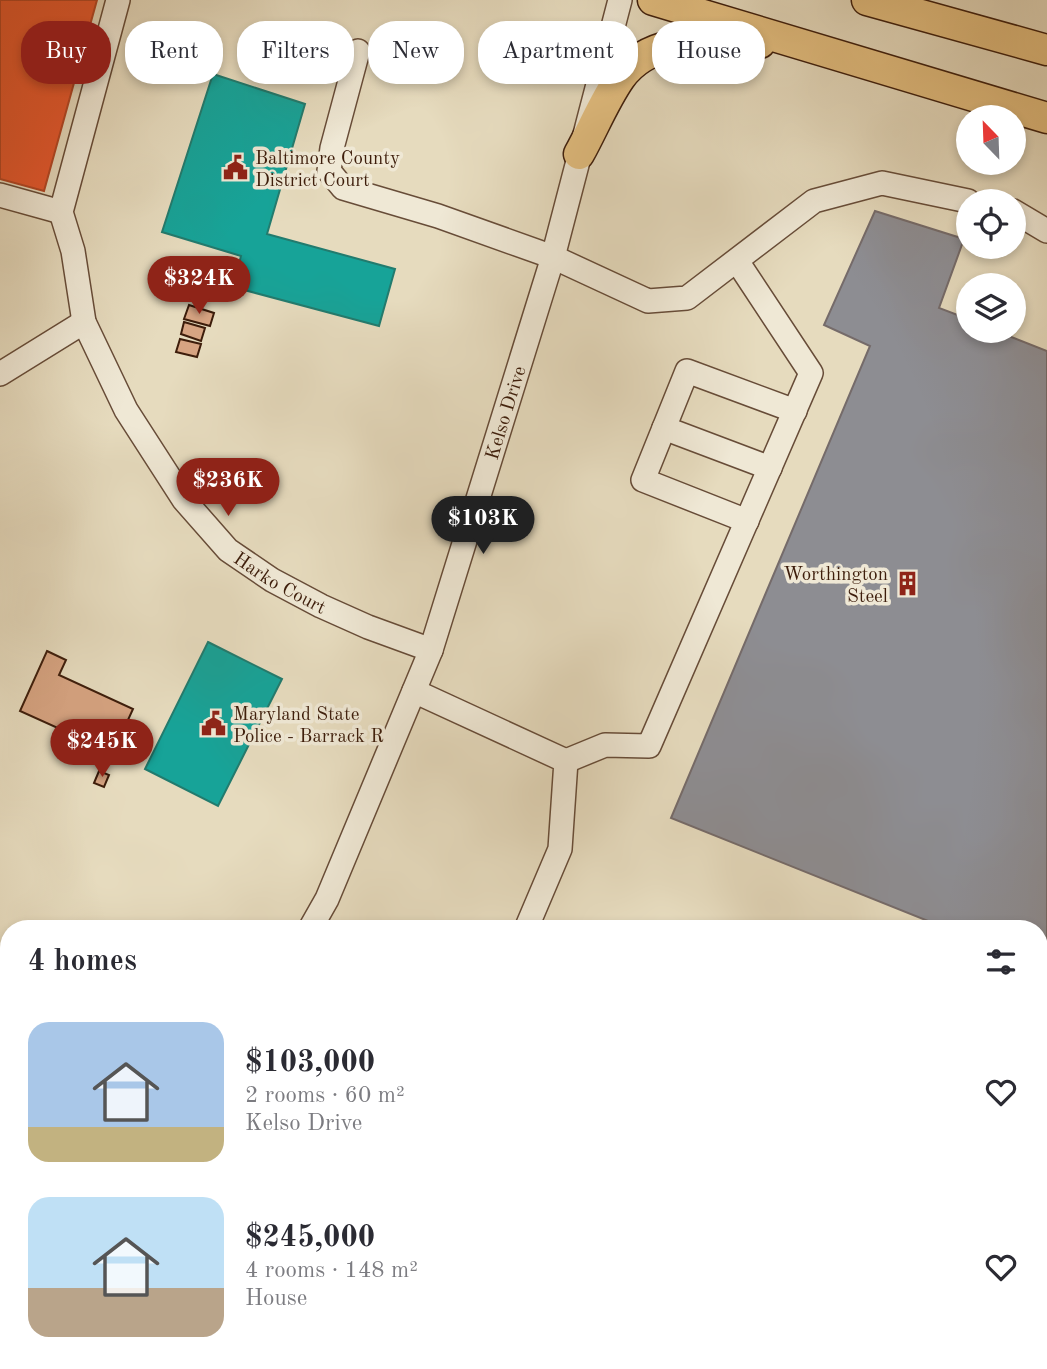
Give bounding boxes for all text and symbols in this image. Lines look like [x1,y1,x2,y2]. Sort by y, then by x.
chip: Buy [21,21,111,84]
chip: Rent [125,21,223,84]
chip: Filters [237,21,354,84]
chip: New [368,21,464,84]
chip: Apartment [478,21,638,84]
chip: House [652,21,765,84]
north arrow [956,105,1026,175]
map controls [956,105,1026,343]
place label: Baltimore County District Court [255,150,400,191]
public building icon: Baltimore County District Court [221,154,249,182]
button: locate [956,189,1026,259]
pin: $324K [150,256,248,316]
text: $324K [163,267,235,290]
button: layers [956,273,1026,343]
street label: Kelso Drive [484,364,531,462]
pin: $236K [179,458,277,518]
text: $236K [192,469,264,492]
pin: $103K [434,496,532,556]
text: $103K [447,507,519,530]
street label: Harko Court [229,550,328,619]
place label: Worthington Steel [783,566,888,607]
building icon: Worthington Steel [894,570,922,598]
place label: Maryland State Police - Barrack R [233,706,384,747]
public building icon: Maryland State Police - Barrack R [199,710,227,738]
pin: $245K [53,720,151,779]
text: $245K [66,730,138,753]
icon: filters [982,943,1020,981]
text: 4 homes [28,947,137,977]
text: $103,000 [245,1048,375,1078]
icon: home [84,1050,168,1134]
icon: heart [982,1073,1020,1111]
text: 2 rooms · 60 m² [245,1084,405,1107]
text: Kelso Drive [245,1112,362,1135]
text: $245,000 [245,1223,375,1253]
icon: home [84,1225,168,1309]
icon: heart [982,1248,1020,1286]
text: 4 rooms · 148 m² [245,1259,418,1282]
text: House [245,1287,307,1310]

